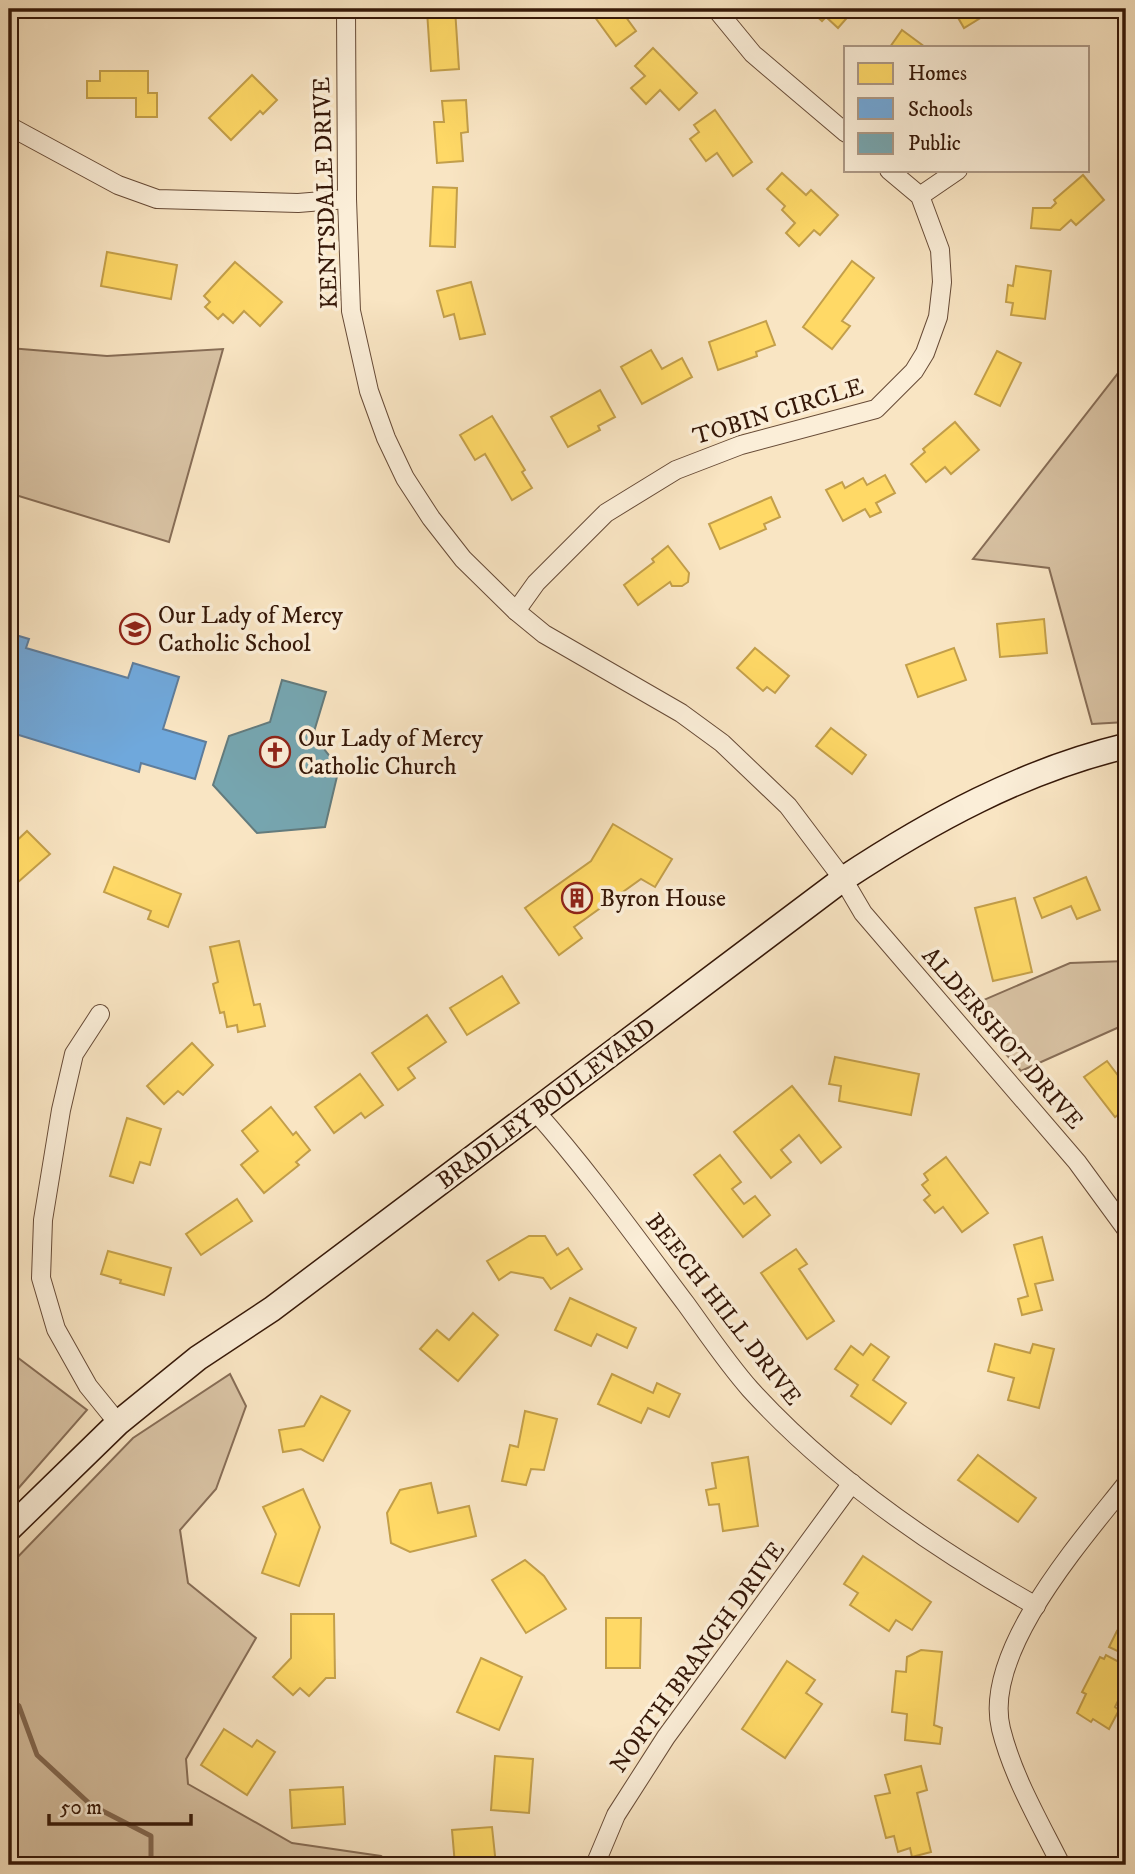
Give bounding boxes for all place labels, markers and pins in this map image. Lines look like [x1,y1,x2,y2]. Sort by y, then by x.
place label: Our Lady of Mercy Catholic School [158,601,344,659]
school or university icon: Our Lady of Mercy Catholic School [118,612,152,646]
place label: Our Lady of Mercy Catholic Church [298,724,484,782]
church icon: Our Lady of Mercy Catholic Church [258,735,292,769]
building icon: Byron House [560,881,594,915]
place label: Byron House [600,884,726,914]

